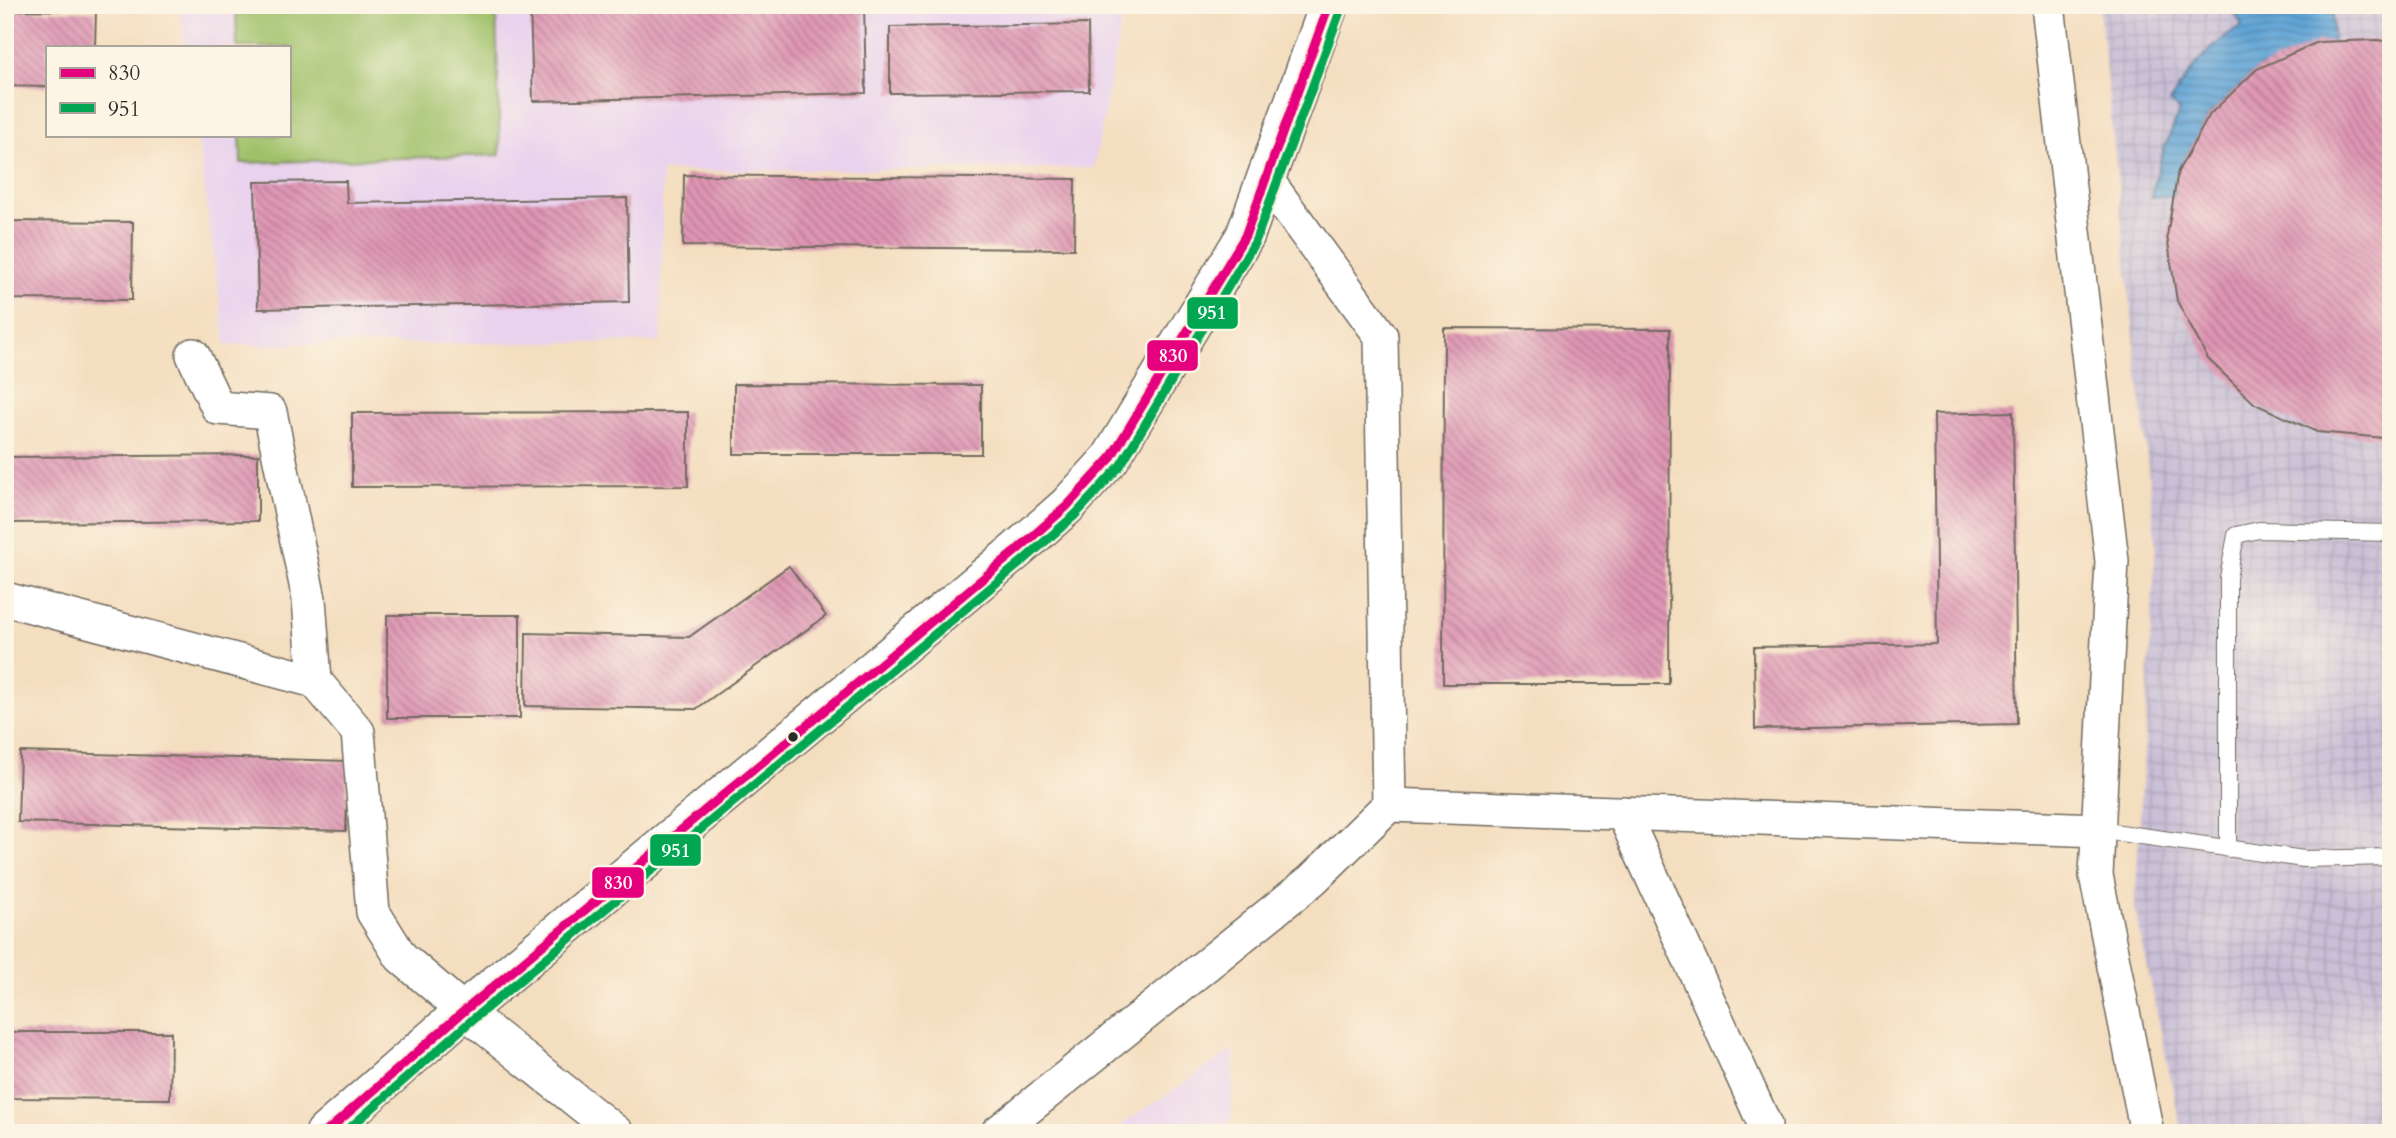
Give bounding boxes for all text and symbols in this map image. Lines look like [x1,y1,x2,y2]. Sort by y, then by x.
legend [46,46,290,136]
text: 830 [108,59,140,88]
text: 951 [108,95,140,124]
line badge: 951 [1186,296,1239,330]
text: 951 [1197,300,1227,326]
line badge: 830 [1146,339,1199,372]
text: 830 [1158,343,1188,369]
unlabelled marker [786,730,800,744]
line badge: 951 [649,833,702,867]
text: 951 [661,838,691,864]
line badge: 830 [591,866,645,899]
text: 830 [603,870,633,896]

